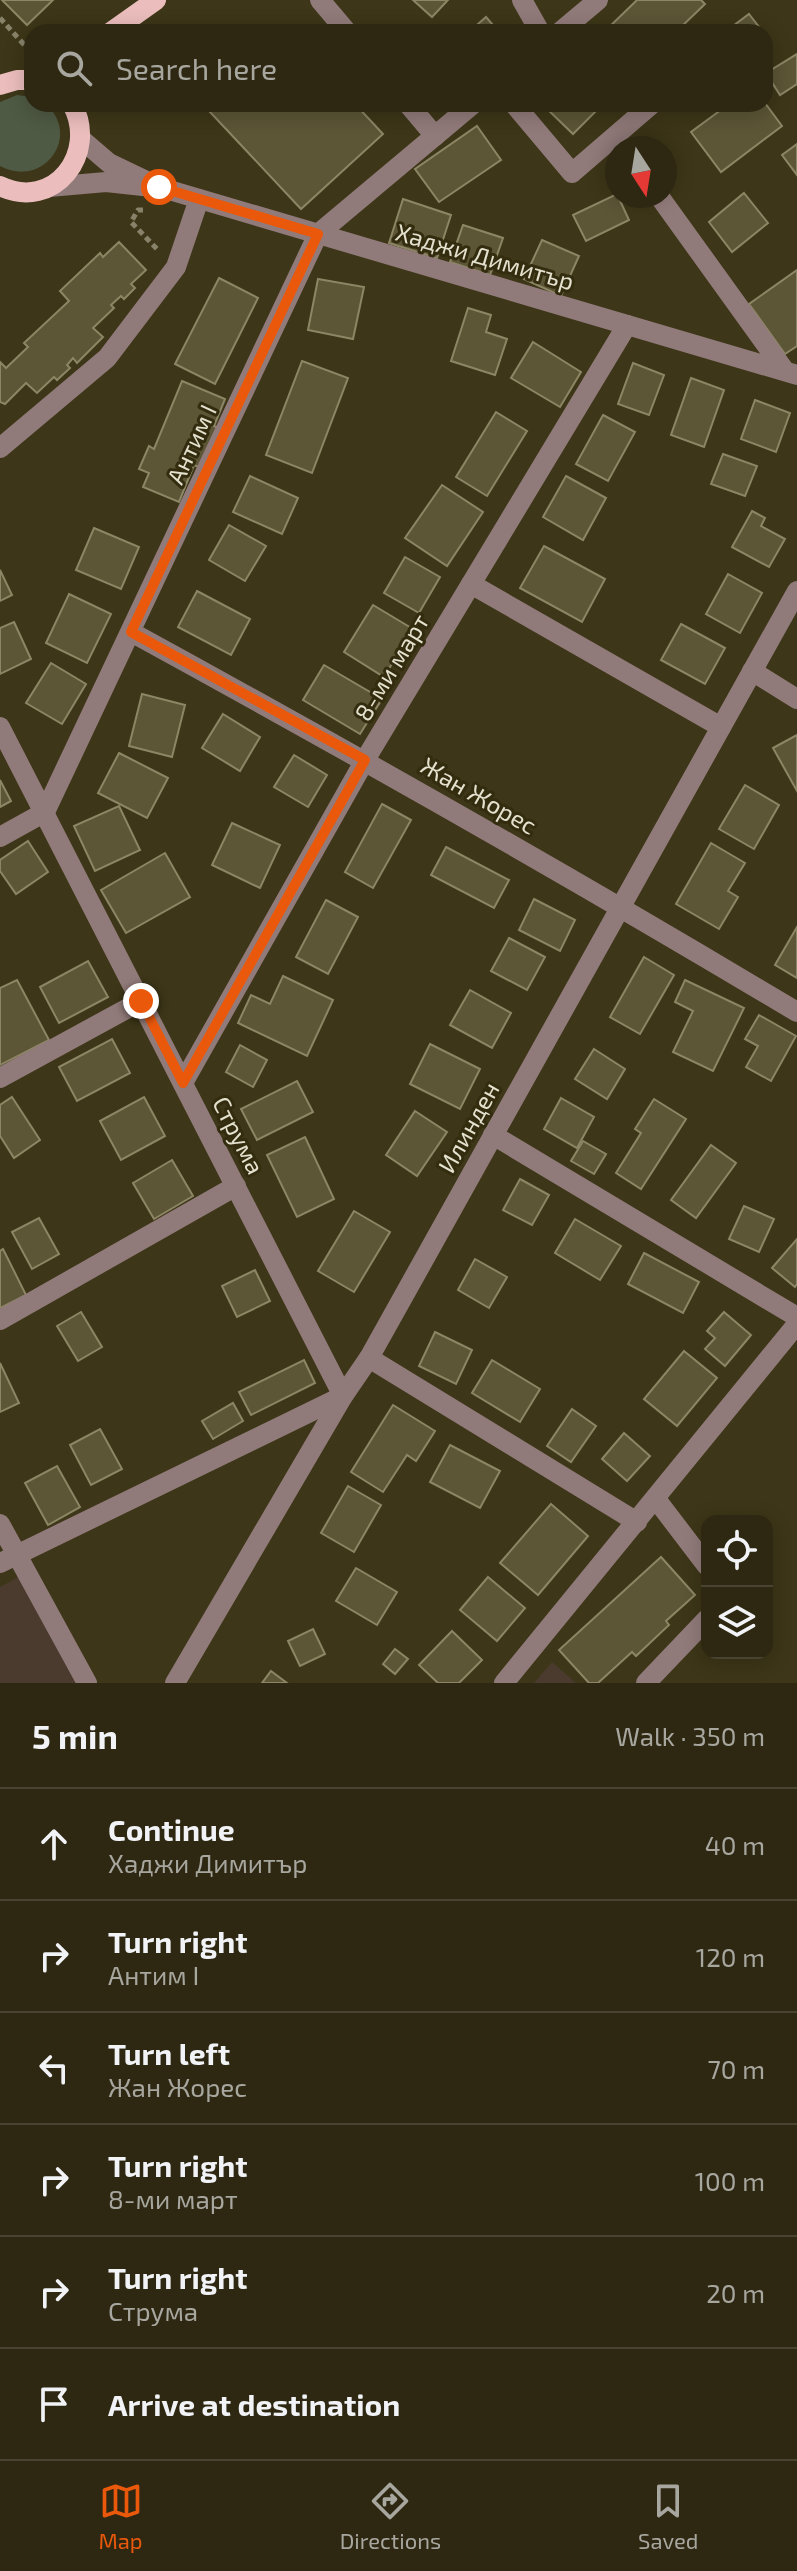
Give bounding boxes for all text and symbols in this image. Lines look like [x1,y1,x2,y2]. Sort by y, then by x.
search box [24,24,773,112]
icon: search [52,46,96,90]
text: Search here [116,50,277,86]
north arrow [605,136,677,208]
route start [141,169,177,205]
street label: Хаджи Димитър [393,217,577,295]
street label: Антим I [160,400,222,488]
street label: 8-ми март [348,608,434,726]
street label: Жан Жорес [416,750,542,840]
route end [123,983,159,1019]
street label: Илинден [431,1077,505,1177]
street label: Струма [206,1091,271,1179]
map controls [701,1515,773,1659]
button: locate [701,1515,773,1587]
button: layers [701,1587,773,1659]
text: 5 min [32,1715,118,1756]
text: Walk · 350 m [615,1720,765,1751]
text: Continue [108,1811,235,1847]
icon: ahead [32,1822,76,1866]
text: 40 m [705,1829,765,1860]
text: Хаджи Димитър [108,1847,307,1878]
text: Turn right [108,1923,248,1959]
icon: right [32,1934,76,1978]
text: 120 m [696,1941,765,1972]
text: Антим I [108,1959,199,1990]
text: Turn left [108,2035,230,2071]
icon: left [32,2046,76,2090]
text: 70 m [707,2053,765,2084]
text: Жан Жорес [108,2071,247,2102]
text: Turn right [108,2147,248,2183]
icon: right [32,2158,76,2202]
text: 100 m [695,2165,765,2196]
text: 8-ми март [108,2183,238,2214]
text: Turn right [108,2259,248,2295]
icon: right [32,2270,76,2314]
text: 20 m [706,2277,765,2308]
text: Струма [108,2295,198,2326]
icon: arrive [32,2382,76,2426]
text: Arrive at destination [108,2386,400,2422]
tab: Map [99,2479,143,2553]
tab: Directions [340,2479,441,2553]
tab: Saved [638,2479,698,2553]

